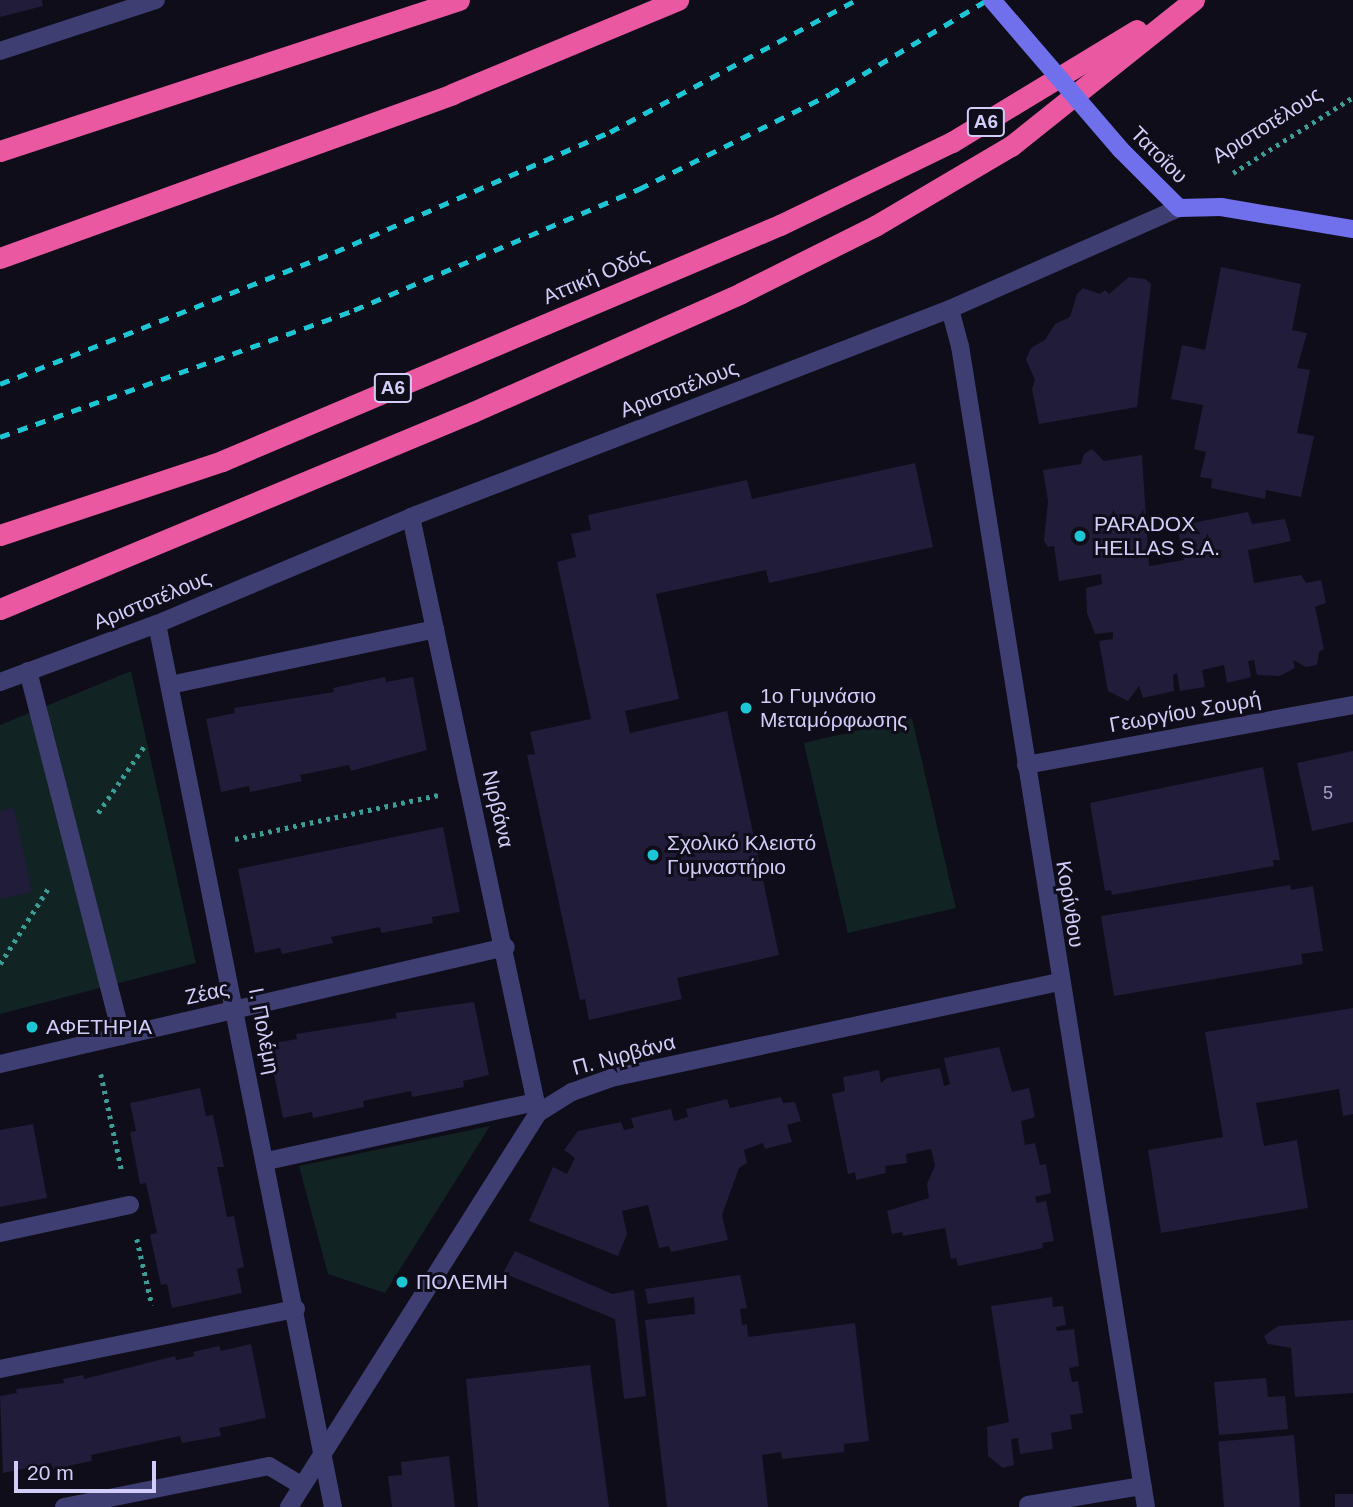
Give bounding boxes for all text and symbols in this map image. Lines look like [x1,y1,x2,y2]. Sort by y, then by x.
street label: Αριστοτέλους [1208,81,1326,169]
road number: Α6 [967,106,1005,138]
street label: Τατοΐου [1125,121,1193,189]
street label: Αττική Οδός [539,242,653,310]
street label: Αριστοτέλους [617,355,741,423]
road number: Α6 [374,372,412,404]
place label: PARADOX HELLAS S.A. [1094,511,1220,561]
marker: PARADOX HELLAS S.A. [1072,528,1088,544]
street label: Αριστοτέλους [90,565,214,635]
place label: 1ο Γυμνάσιο Μεταμόρφωσης [760,683,907,733]
street label: Γεωργίου Σουρή [1107,686,1263,738]
marker: 1ο Γυμνάσιο Μεταμόρφωσης [738,700,754,716]
street label: Νιρβάνα [477,768,519,850]
house number: 5 [1323,782,1333,804]
place label: Σχολικό Κλειστό Γυμναστήριο [667,830,816,880]
marker: Σχολικό Κλειστό Γυμναστήριο [645,847,661,863]
street label: Κορίνθου [1051,859,1089,949]
street label: Ζέας [183,976,231,1010]
street label: Ι. Πολέμη [243,986,285,1076]
place label: ΑΦΕΤΗΡΙΑ [46,1014,152,1040]
marker: ΑΦΕΤΗΡΙΑ [24,1019,40,1035]
street label: Π. Νιρβάνα [570,1029,678,1081]
place label: ΠΟΛΕΜΗ [416,1269,508,1295]
marker: ΠΟΛΕΜΗ [394,1274,410,1290]
scale bar [18,1448,159,1492]
text: 20 m [27,1461,74,1484]

